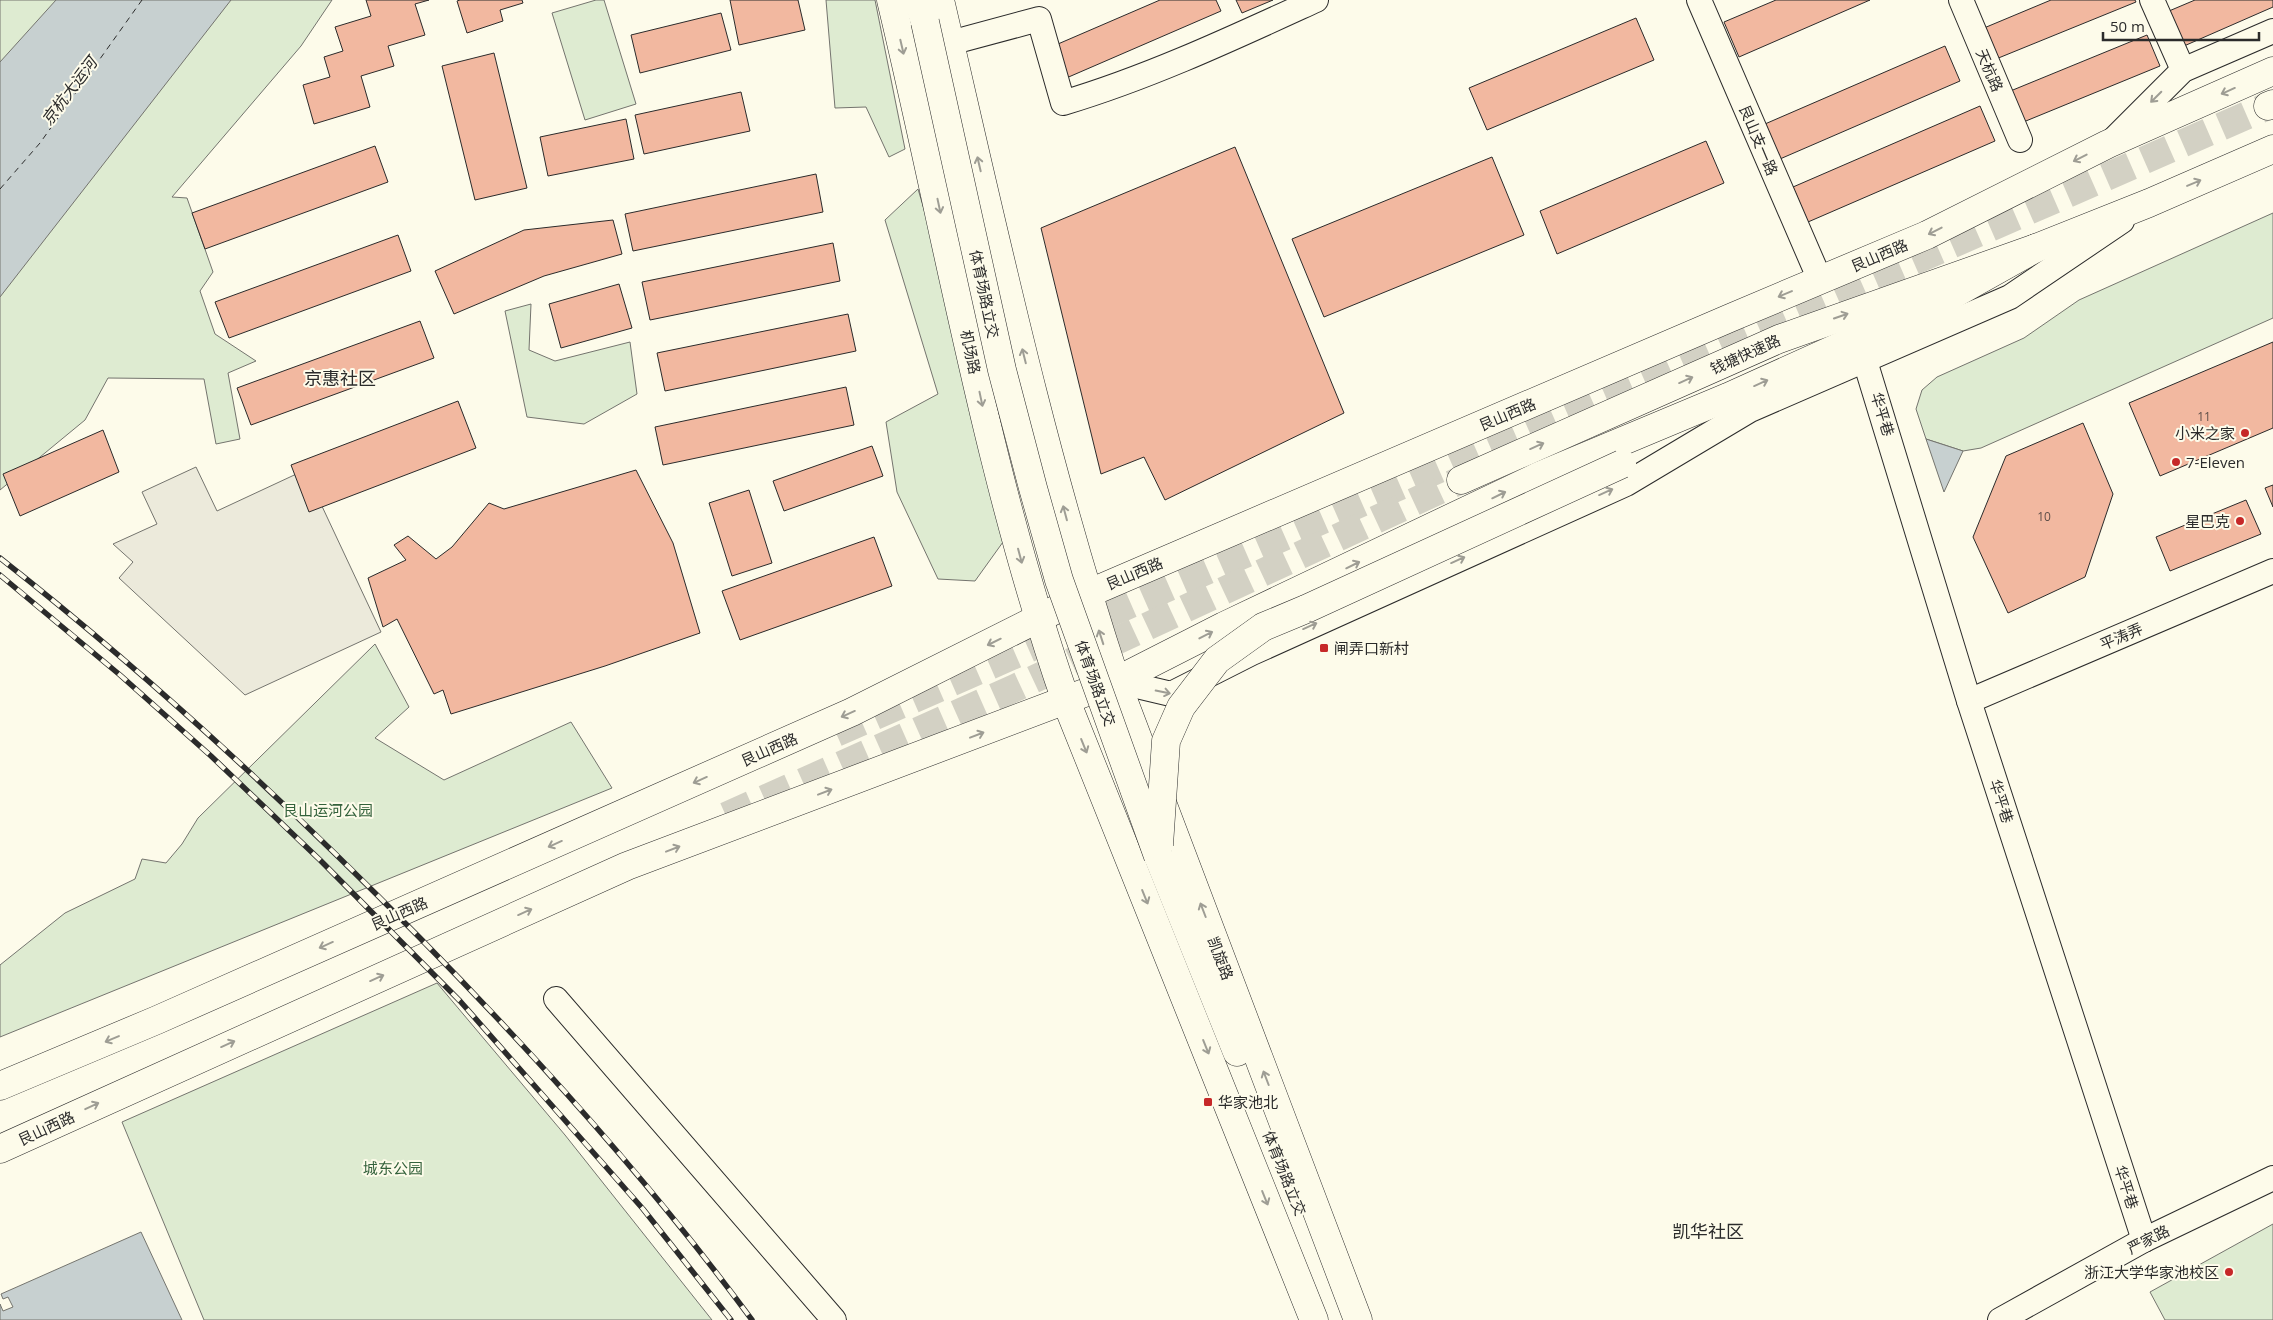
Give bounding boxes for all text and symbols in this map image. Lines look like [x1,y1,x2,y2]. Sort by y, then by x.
scale bar [2103,10,2259,42]
text: 50 m [2110,16,2145,36]
one-way arrow [898,39,907,55]
street label: 天杭路 [1972,45,2008,95]
water label: 京杭大运河 [36,50,104,130]
one-way arrow [2221,87,2236,97]
one-way arrow [2150,91,2162,103]
street label: 艮山支一路 [1735,102,1783,178]
one-way arrow [2073,153,2088,163]
one-way arrow [974,156,983,172]
one-way arrow [2186,178,2201,188]
one-way arrow [935,197,944,213]
one-way arrow [1928,227,1943,236]
street label: 艮山西路 [1847,234,1911,276]
street label: 体育场路立交 [966,248,1004,340]
one-way arrow [1778,291,1793,300]
one-way arrow [1833,311,1849,321]
street label: 机场路 [957,328,985,376]
street label: 钱塘快速路 [1707,330,1783,378]
one-way arrow [1019,348,1028,364]
district label: 京惠社区 [304,366,376,390]
one-way arrow [1678,374,1693,384]
one-way arrow [1753,377,1768,387]
one-way arrow [977,390,986,406]
street label: 华平巷 [1867,390,1899,438]
street label: 艮山西路 [1475,393,1539,435]
house number: 11 [2197,408,2211,425]
place label: 小米之家 [2175,423,2235,443]
marker: 小米之家 [2239,427,2251,439]
one-way arrow [1529,440,1544,450]
place label: 7-Eleven [2186,452,2245,472]
marker: 7-Eleven [2170,456,2182,468]
one-way arrow [1598,487,1613,497]
one-way arrow [1491,489,1506,499]
one-way arrow [1059,506,1069,522]
house number: 10 [2037,508,2051,525]
place label: 星巴克 [2185,511,2230,531]
marker: 星巴克 [2234,515,2246,527]
one-way arrow [1016,548,1026,564]
street label: 艮山西路 [1102,552,1166,594]
one-way arrow [1450,554,1465,564]
one-way arrow [1345,560,1360,569]
street label: 平涛弄 [2096,618,2146,654]
one-way arrow [1302,621,1317,631]
one-way arrow [1096,630,1106,646]
one-way arrow [1198,630,1213,639]
street label: 体育场路立交 [1071,637,1121,729]
one-way arrow [987,638,1002,647]
place label: 闸弄口新村 [1334,638,1409,658]
marker: 闸弄口新村 [1318,642,1330,654]
one-way arrow [1155,687,1171,697]
one-way arrow [841,710,856,719]
street label: 艮山西路 [738,728,800,770]
one-way arrow [969,730,984,739]
one-way arrow [1080,738,1089,753]
one-way arrow [693,775,708,785]
street label: 华平巷 [1986,777,2018,825]
one-way arrow [817,787,832,796]
park label: 艮山运河公园 [283,800,373,820]
one-way arrow [548,839,563,849]
one-way arrow [664,844,680,853]
one-way arrow [1141,889,1150,904]
street label: 艮山西路 [368,892,430,934]
one-way arrow [1197,903,1207,918]
one-way arrow [517,906,532,916]
street label: 凯旋路 [1204,933,1238,983]
one-way arrow [319,940,334,950]
one-way arrow [369,973,384,983]
one-way arrow [105,1034,120,1044]
one-way arrow [220,1039,235,1049]
one-way arrow [1201,1039,1211,1054]
one-way arrow [1261,1071,1270,1086]
place label: 华家池北 [1218,1092,1278,1112]
marker: 华家池北 [1202,1096,1214,1108]
one-way arrow [84,1101,99,1111]
street label: 艮山西路 [15,1106,77,1150]
street label: 体育场路立交 [1259,1128,1311,1218]
park label: 城东公园 [363,1158,423,1178]
street label: 华平巷 [2111,1163,2143,1211]
one-way arrow [1261,1190,1271,1205]
district label: 凯华社区 [1672,1219,1744,1243]
street label: 严家路 [2123,1220,2173,1258]
place label: 浙江大学华家池校区 [2084,1262,2219,1282]
marker: 浙江大学华家池校区 [2223,1266,2235,1278]

